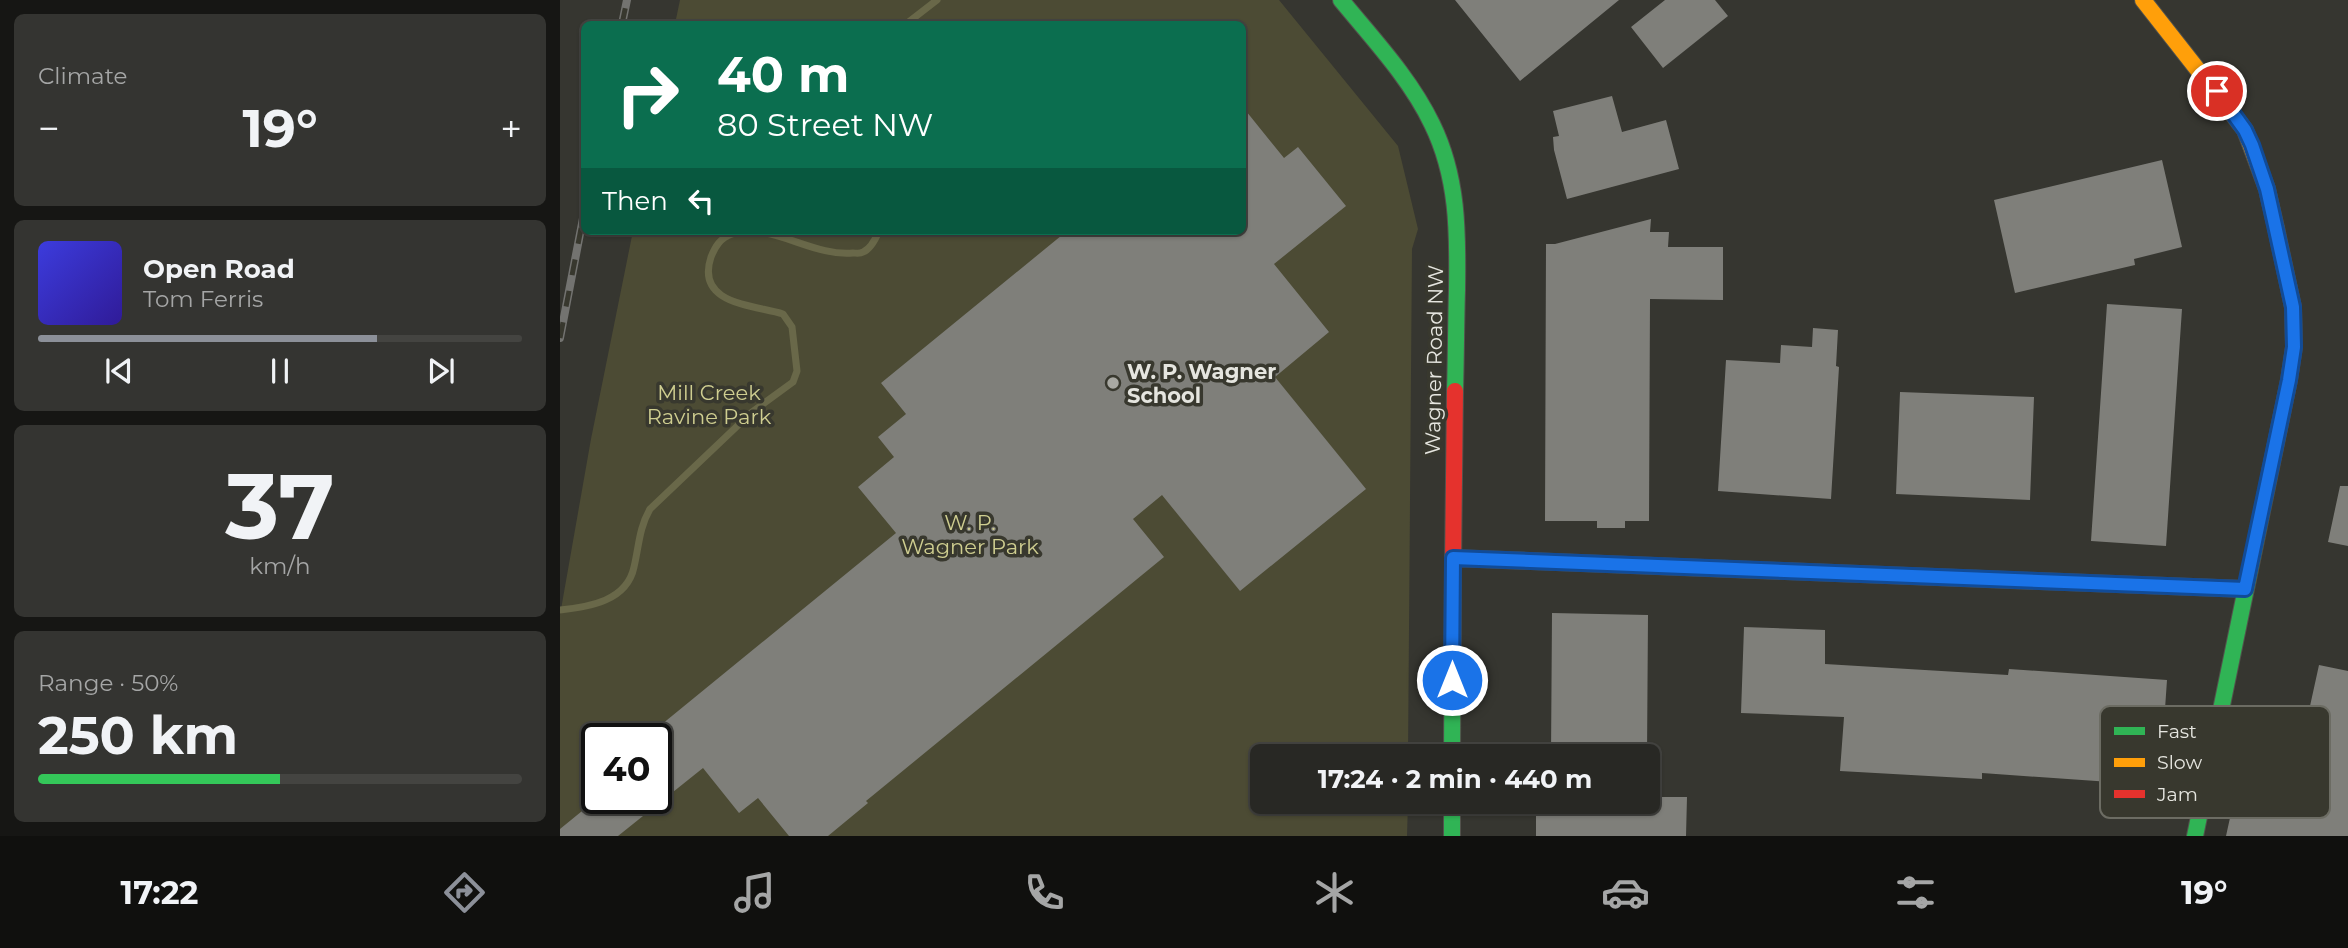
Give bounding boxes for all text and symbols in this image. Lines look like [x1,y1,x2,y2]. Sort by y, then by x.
text: 40 m [717,45,849,104]
icon: right [602,49,693,140]
pin [2187,61,2247,121]
text: Climate [38,62,127,90]
icon: arrive [2198,72,2236,110]
text: 19° [242,97,318,160]
text: − [38,105,60,152]
text: + [500,105,522,152]
text: 80 Street NW [717,105,933,144]
icon: left [682,182,720,220]
text: Then [602,185,668,217]
text: Open Road [143,253,295,285]
street label: Wagner Road NW [1420,265,1448,455]
text: Tom Ferris [143,285,263,313]
icon: previous [100,352,138,390]
icon: pause [261,352,299,390]
icon: next [422,352,460,390]
place label: W. P. Wagner School [1127,359,1276,408]
marker: W. P. Wagner School [1105,375,1121,391]
park label: Mill Creek Ravine Park [647,380,772,429]
text: 37 [225,451,335,562]
park label: W. P. Wagner Park [901,510,1039,559]
text: km/h [249,552,311,580]
position arrow [1415,643,1489,717]
text: Range · 50% [38,669,178,697]
text: 250 km [38,704,238,767]
legend [2100,706,2330,818]
text: Fast [2157,720,2197,743]
speed limit sign: 40 [581,723,672,814]
text: Slow [2157,751,2202,774]
text: 17:24 · 2 min · 440 m [1318,763,1592,795]
text: Jam [2156,783,2198,806]
icon: directions [440,868,489,917]
icon: music [730,868,779,917]
icon: phone [1020,868,1069,917]
icon: climate [1310,868,1359,917]
icon: car [1601,868,1650,917]
icon: filters [1891,868,1940,917]
text: 17:22 [121,873,199,912]
text: 19° [2181,873,2227,912]

